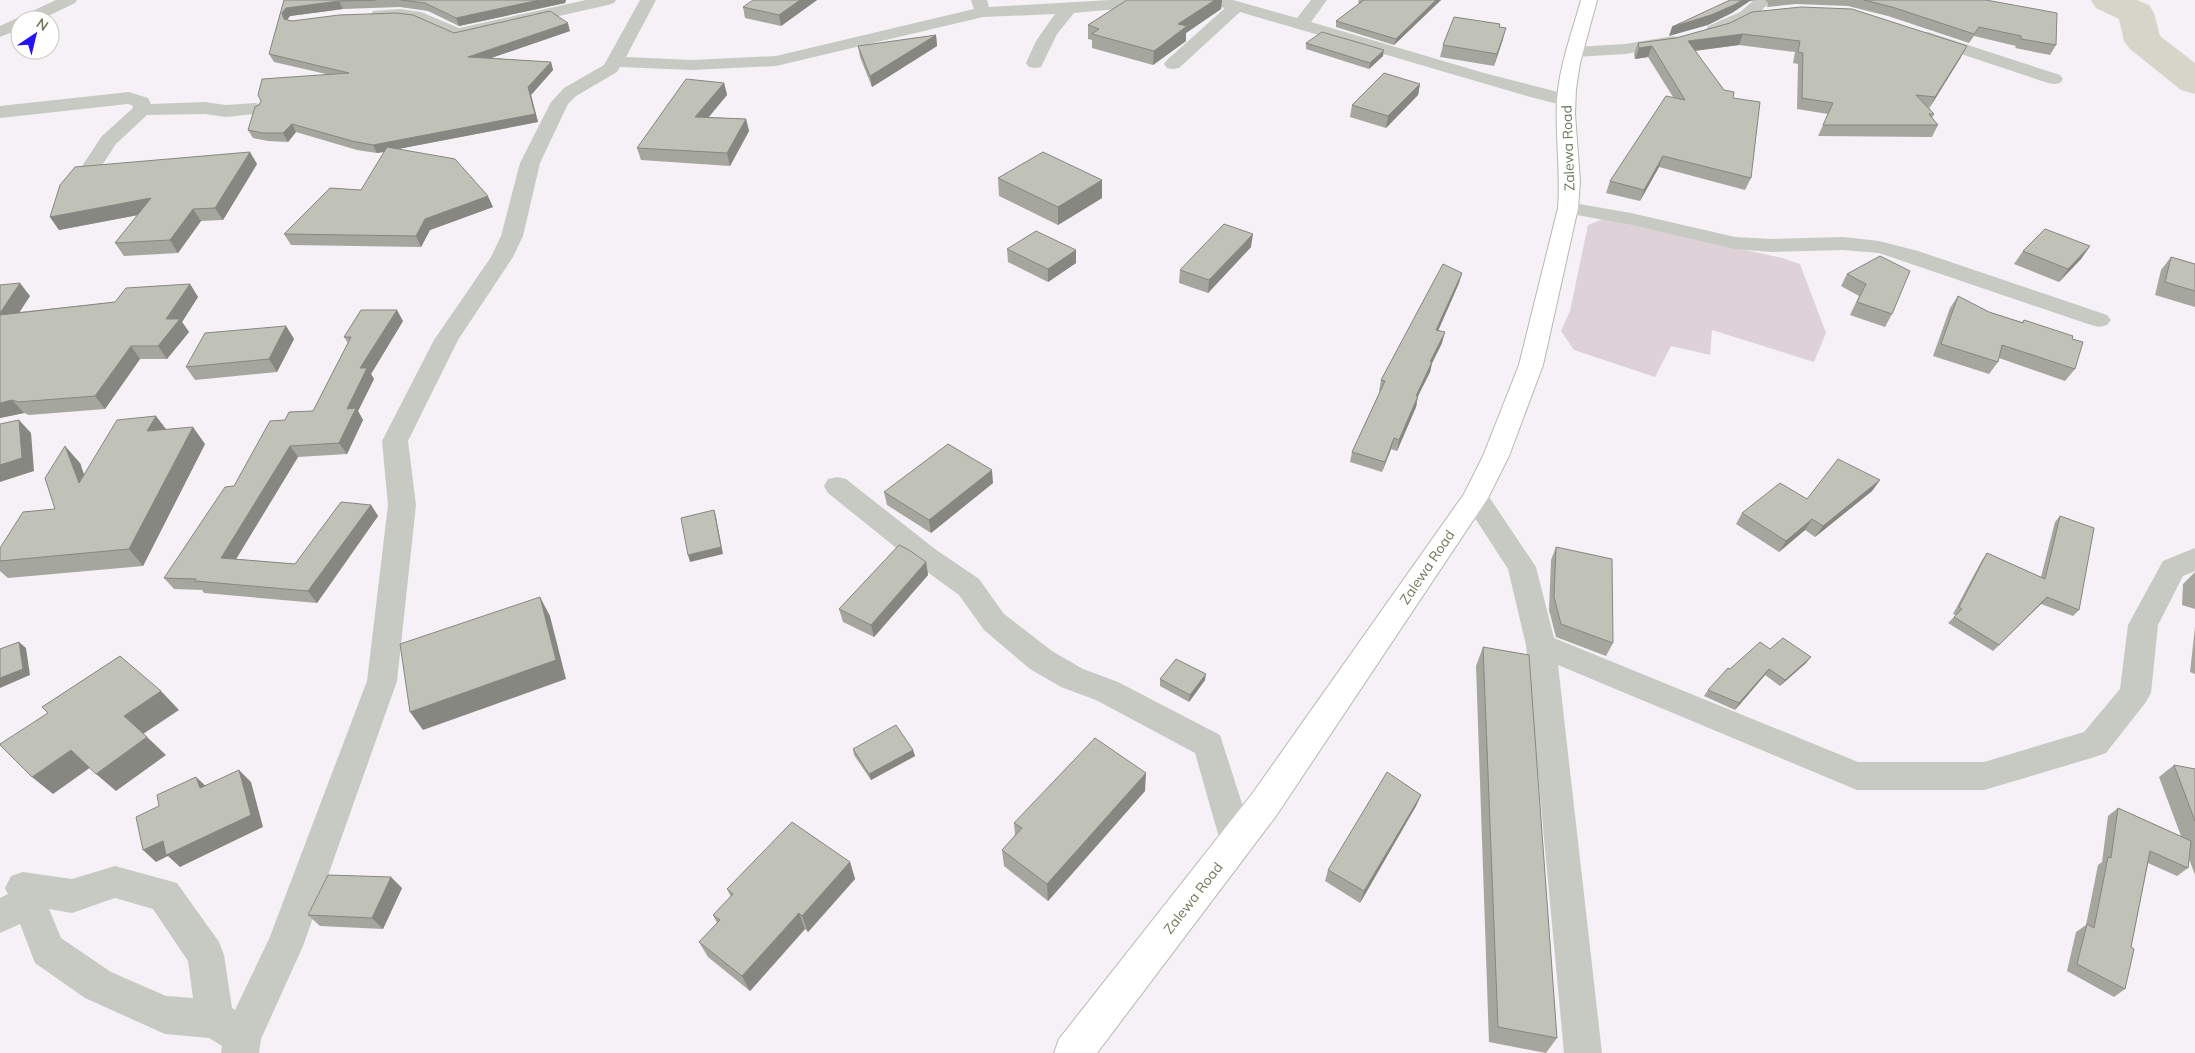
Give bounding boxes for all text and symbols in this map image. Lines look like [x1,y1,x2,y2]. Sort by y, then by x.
north arrow [10,10,60,60]
text: N [33,14,52,35]
street label: Zalewa Road [1558,105,1578,191]
street label: Zalewa Road [1396,526,1458,608]
street label: Zalewa Road [1159,859,1227,937]

